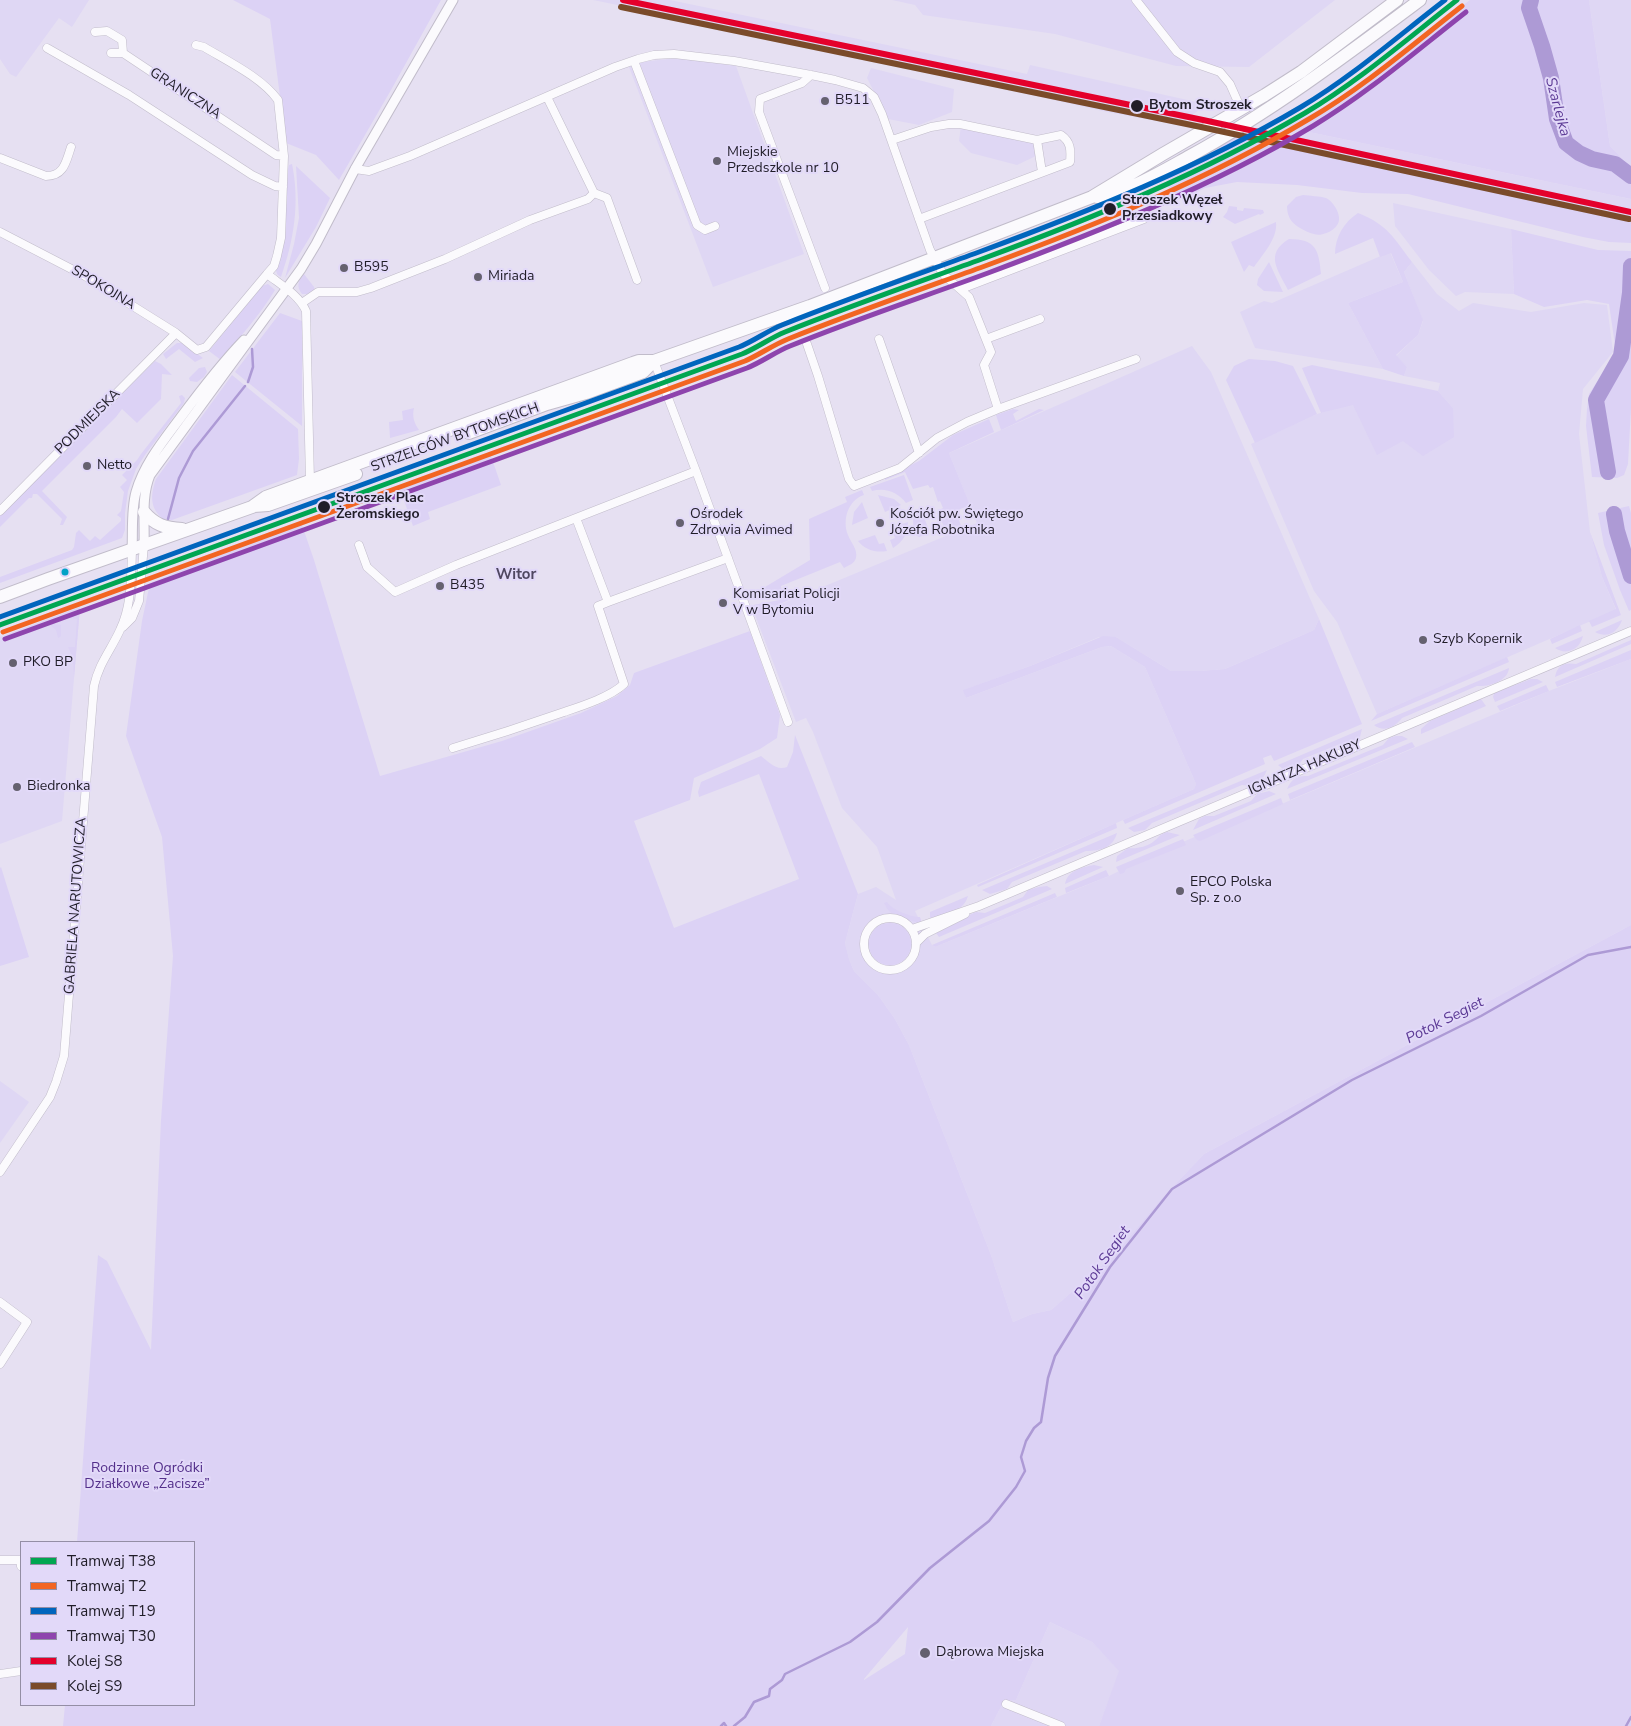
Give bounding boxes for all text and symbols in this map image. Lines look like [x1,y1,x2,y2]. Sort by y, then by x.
street label: GRANICZNA [146,65,224,123]
water label: Szarlejka [1540,75,1574,139]
place label: B511 [835,93,870,109]
marker: B511 [819,95,831,107]
marker: Bytom Stroszek [1129,98,1145,114]
place label: Bytom Stroszek [1149,98,1252,114]
place label: Miejskie Przedszkole nr 10 [727,145,839,178]
marker: Miejskie Przedszkole nr 10 [711,155,723,167]
place label: Stroszek Węzeł Przesiadkowy [1122,193,1222,226]
marker: Stroszek Węzeł Przesiadkowy [1102,201,1118,217]
place label: B595 [354,260,389,276]
street label: SPOKOJNA [68,262,138,314]
marker: B595 [338,262,350,274]
place label: Miriada [488,269,534,285]
marker: Miriada [472,271,484,283]
street label: PODMIEJSKA [52,386,124,458]
street label: STRZELCÓW BYTOMSKICH [369,400,541,476]
place label: Netto [97,458,132,474]
marker: Netto [81,460,93,472]
place label: Stroszek Plac Żeromskiego [336,491,424,524]
marker: Stroszek Plac Żeromskiego [316,499,332,515]
place label: Ośrodek Zdrowia Avimed [690,507,793,540]
place label: Kościół pw. Świętego Józefa Robotnika [890,507,1024,540]
marker: Ośrodek Zdrowia Avimed [674,517,686,529]
marker: Kościół pw. Świętego Józefa Robotnika [874,517,886,529]
district label: Witor [496,566,536,584]
unlabelled marker [60,567,70,577]
place label: B435 [450,578,485,594]
marker: B435 [434,580,446,592]
place label: Komisariat Policji V w Bytomiu [733,587,840,620]
marker: Komisariat Policji V w Bytomiu [717,597,729,609]
place label: Szyb Kopernik [1433,632,1522,648]
marker: Szyb Kopernik [1417,634,1429,646]
place label: PKO BP [23,655,73,671]
marker: PKO BP [7,657,19,669]
street label: IGNATZA HAKUBY [1246,737,1364,799]
place label: Biedronka [27,779,90,795]
marker: Biedronka [11,781,23,793]
street label: GABRIELA NARUTOWICZA [61,817,91,995]
place label: EPCO Polska Sp. z o.o [1190,875,1272,908]
marker: EPCO Polska Sp. z o.o [1174,885,1186,897]
water label: Potok Segiet [1403,994,1487,1048]
water label: Potok Segiet [1071,1223,1135,1303]
park label: Rodzinne Ogródki Działkowe „Zacisze” [84,1461,210,1494]
legend [20,1541,195,1706]
text: Tramwaj T38 [67,1551,156,1571]
text: Tramwaj T2 [67,1576,147,1596]
text: Tramwaj T19 [67,1601,156,1621]
text: Tramwaj T30 [67,1626,156,1646]
place label: Dąbrowa Miejska [936,1645,1044,1661]
marker: Dąbrowa Miejska [918,1646,932,1660]
text: Kolej S8 [67,1651,123,1671]
text: Kolej S9 [67,1676,123,1696]

